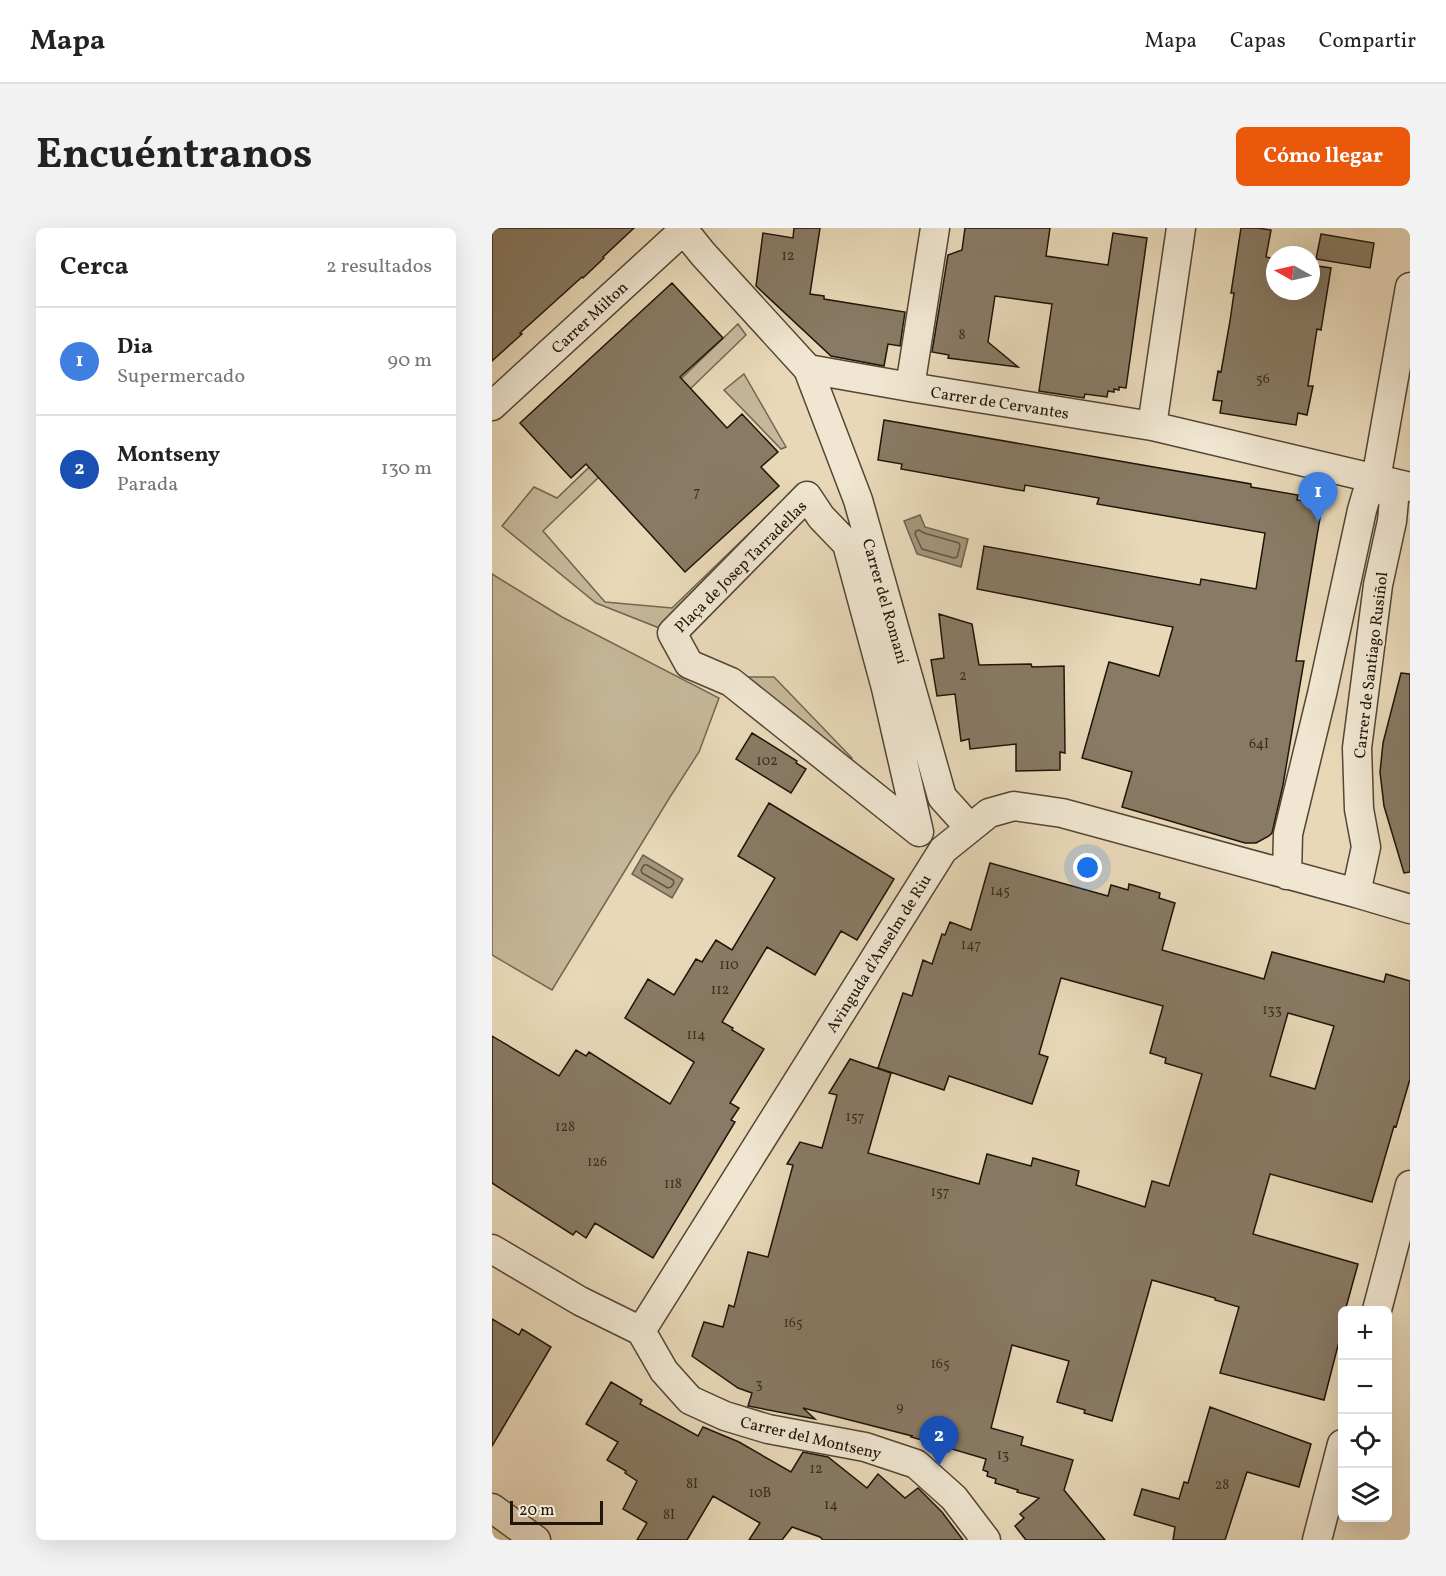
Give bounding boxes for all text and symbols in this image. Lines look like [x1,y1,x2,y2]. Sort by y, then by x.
text: Mapa [30,22,105,61]
text: Mapa [1145,27,1197,56]
text: Capas [1230,27,1286,56]
text: Compartir [1319,27,1416,56]
text: Encuéntranos [36,127,312,186]
button: Cómo llegar [1236,127,1410,186]
north arrow [1266,246,1320,300]
house number: 12 [782,247,794,266]
text: Cerca [60,249,129,285]
text: 2 resultados [326,253,432,281]
street label: Carrer Milton [547,277,633,360]
house number: 8 [958,326,966,345]
text: Dia [117,332,153,363]
text: 1 [75,347,84,375]
text: 90 m [388,347,432,375]
text: Supermercado [117,363,245,391]
house number: 56 [1256,370,1270,389]
street label: Carrer de Cervantes [929,382,1071,426]
text: Montseny [117,440,220,471]
text: 2 [74,455,85,483]
text: 130 m [381,455,432,483]
text: Parada [117,471,178,499]
pin: 1 [1298,472,1338,522]
house number: 7 [694,483,701,502]
street label: Plaça de Josep Tarradellas [670,496,813,638]
street label: Carrer del Romaní [856,536,913,667]
street label: Carrer de Santiago Rusiñol [1350,570,1394,760]
house number: 2 [959,667,967,686]
house number: 64I [1249,735,1269,754]
house number: 102 [756,752,778,771]
your location [1073,853,1102,882]
street label: Avinguda d'Anselm de Riu [822,871,938,1038]
house number: 145 [990,882,1010,901]
house number: 147 [961,936,981,955]
house number: 110 [719,956,739,975]
house number: 112 [711,981,729,1000]
house number: 133 [1262,1001,1282,1020]
house number: 114 [686,1026,706,1045]
house number: 157 [846,1108,865,1127]
house number: 128 [555,1118,575,1137]
house number: 126 [587,1153,607,1172]
house number: 118 [664,1175,682,1194]
house number: 157 [931,1183,950,1202]
map controls [1338,1306,1392,1522]
button: + [1338,1306,1392,1360]
house number: 165 [783,1314,803,1333]
house number: 165 [930,1355,950,1374]
button: − [1338,1360,1392,1414]
house number: 3 [755,1375,763,1394]
house number: 9 [896,1398,904,1417]
street label: Carrer del Montseny [738,1412,884,1466]
button: locate [1338,1414,1392,1468]
pin: 2 [920,1416,958,1466]
house number: 13 [997,1446,1009,1465]
house number: 12 [810,1460,822,1479]
button: layers [1338,1468,1392,1522]
house number: 8I [686,1475,698,1494]
house number: 28 [1215,1476,1229,1495]
house number: 10B [749,1484,771,1503]
house number: 14 [824,1496,838,1515]
scale bar [510,1498,603,1526]
text: 20 m [519,1500,554,1522]
house number: 8I [663,1506,675,1525]

